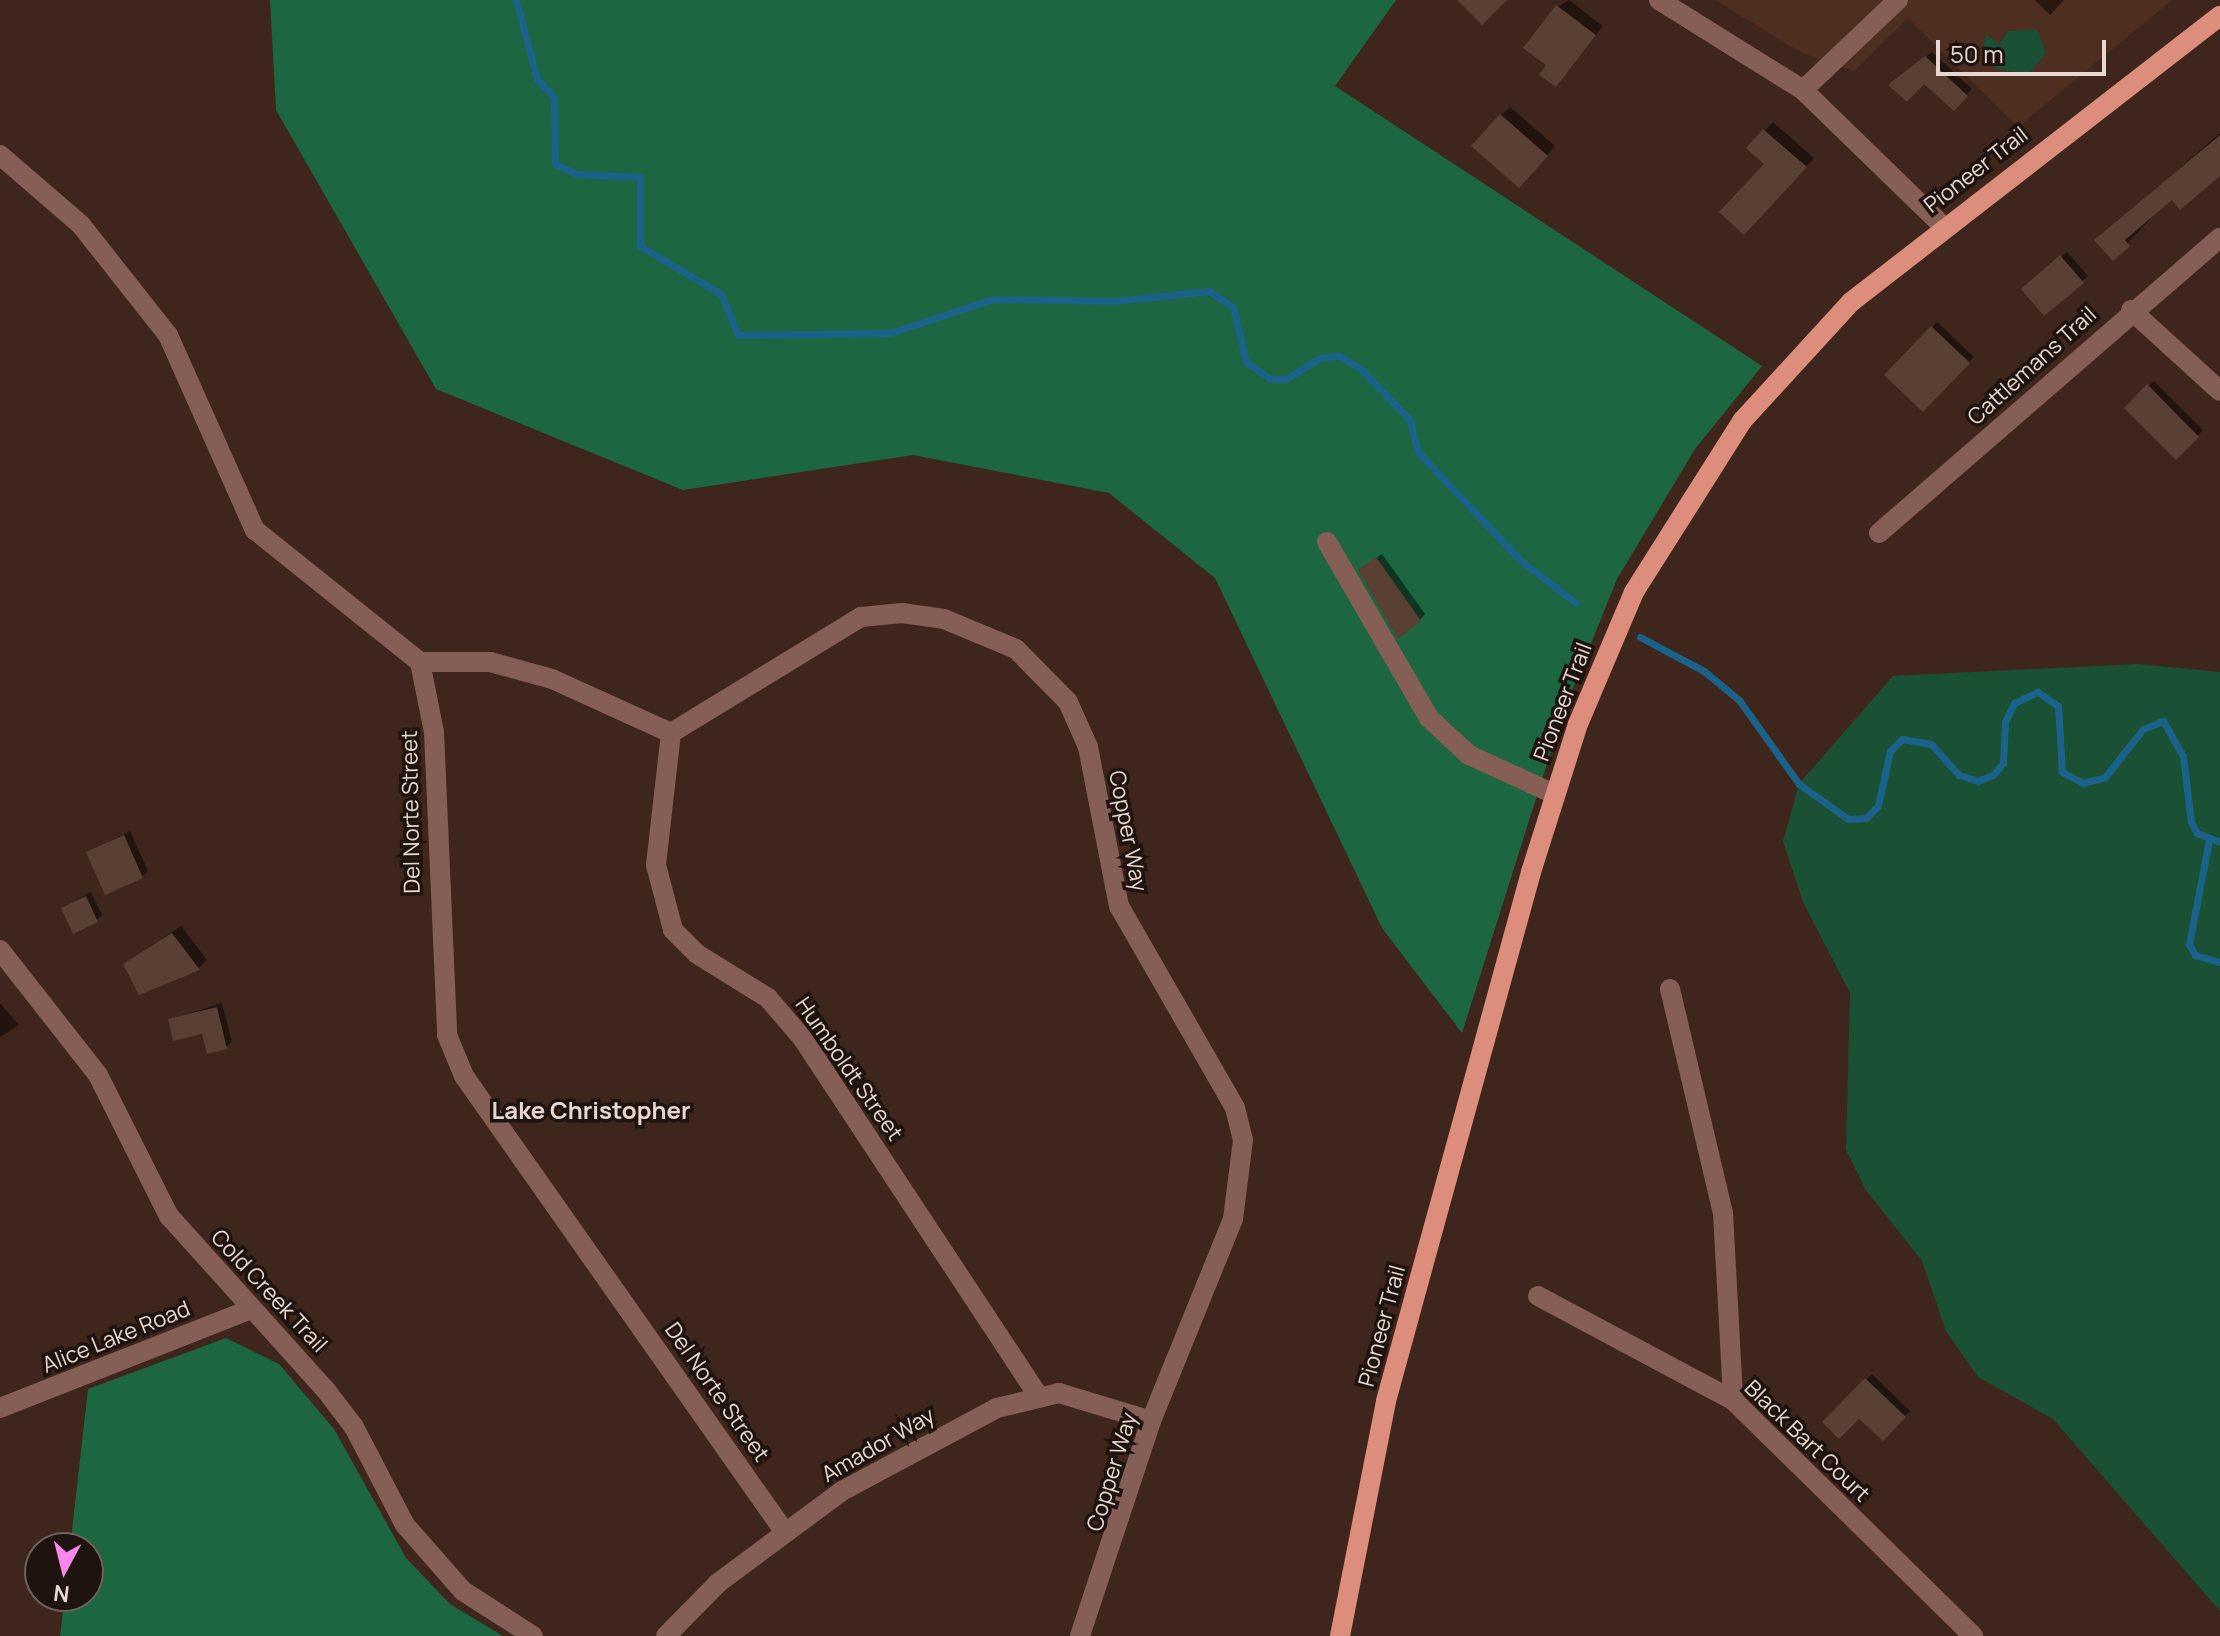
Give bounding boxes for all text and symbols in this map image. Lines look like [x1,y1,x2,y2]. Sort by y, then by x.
scale bar [1940,24,2110,74]
text: 50 m [1950,37,2004,70]
street label: Pioneer Trail [1919,121,2033,219]
street label: Cattlemans Trail [1962,301,2102,431]
street label: Pioneer Trail [1528,639,1598,765]
street label: Del Norte Street [396,730,426,894]
street label: Copper Way [1103,768,1153,894]
street label: Humboldt Street [790,992,908,1146]
district label: Lake Christopher [492,1096,690,1124]
street label: Cold Creek Trail [206,1224,332,1358]
street label: Pioneer Trail [1353,1262,1411,1390]
street label: Alice Lake Road [38,1295,194,1379]
street label: Del Norte Street [659,1317,775,1467]
street label: Black Bart Court [1739,1375,1875,1507]
street label: Amador Way [817,1402,939,1488]
street label: Copper Way [1081,1409,1143,1535]
north arrow [24,1532,104,1612]
text: N [52,1578,71,1610]

